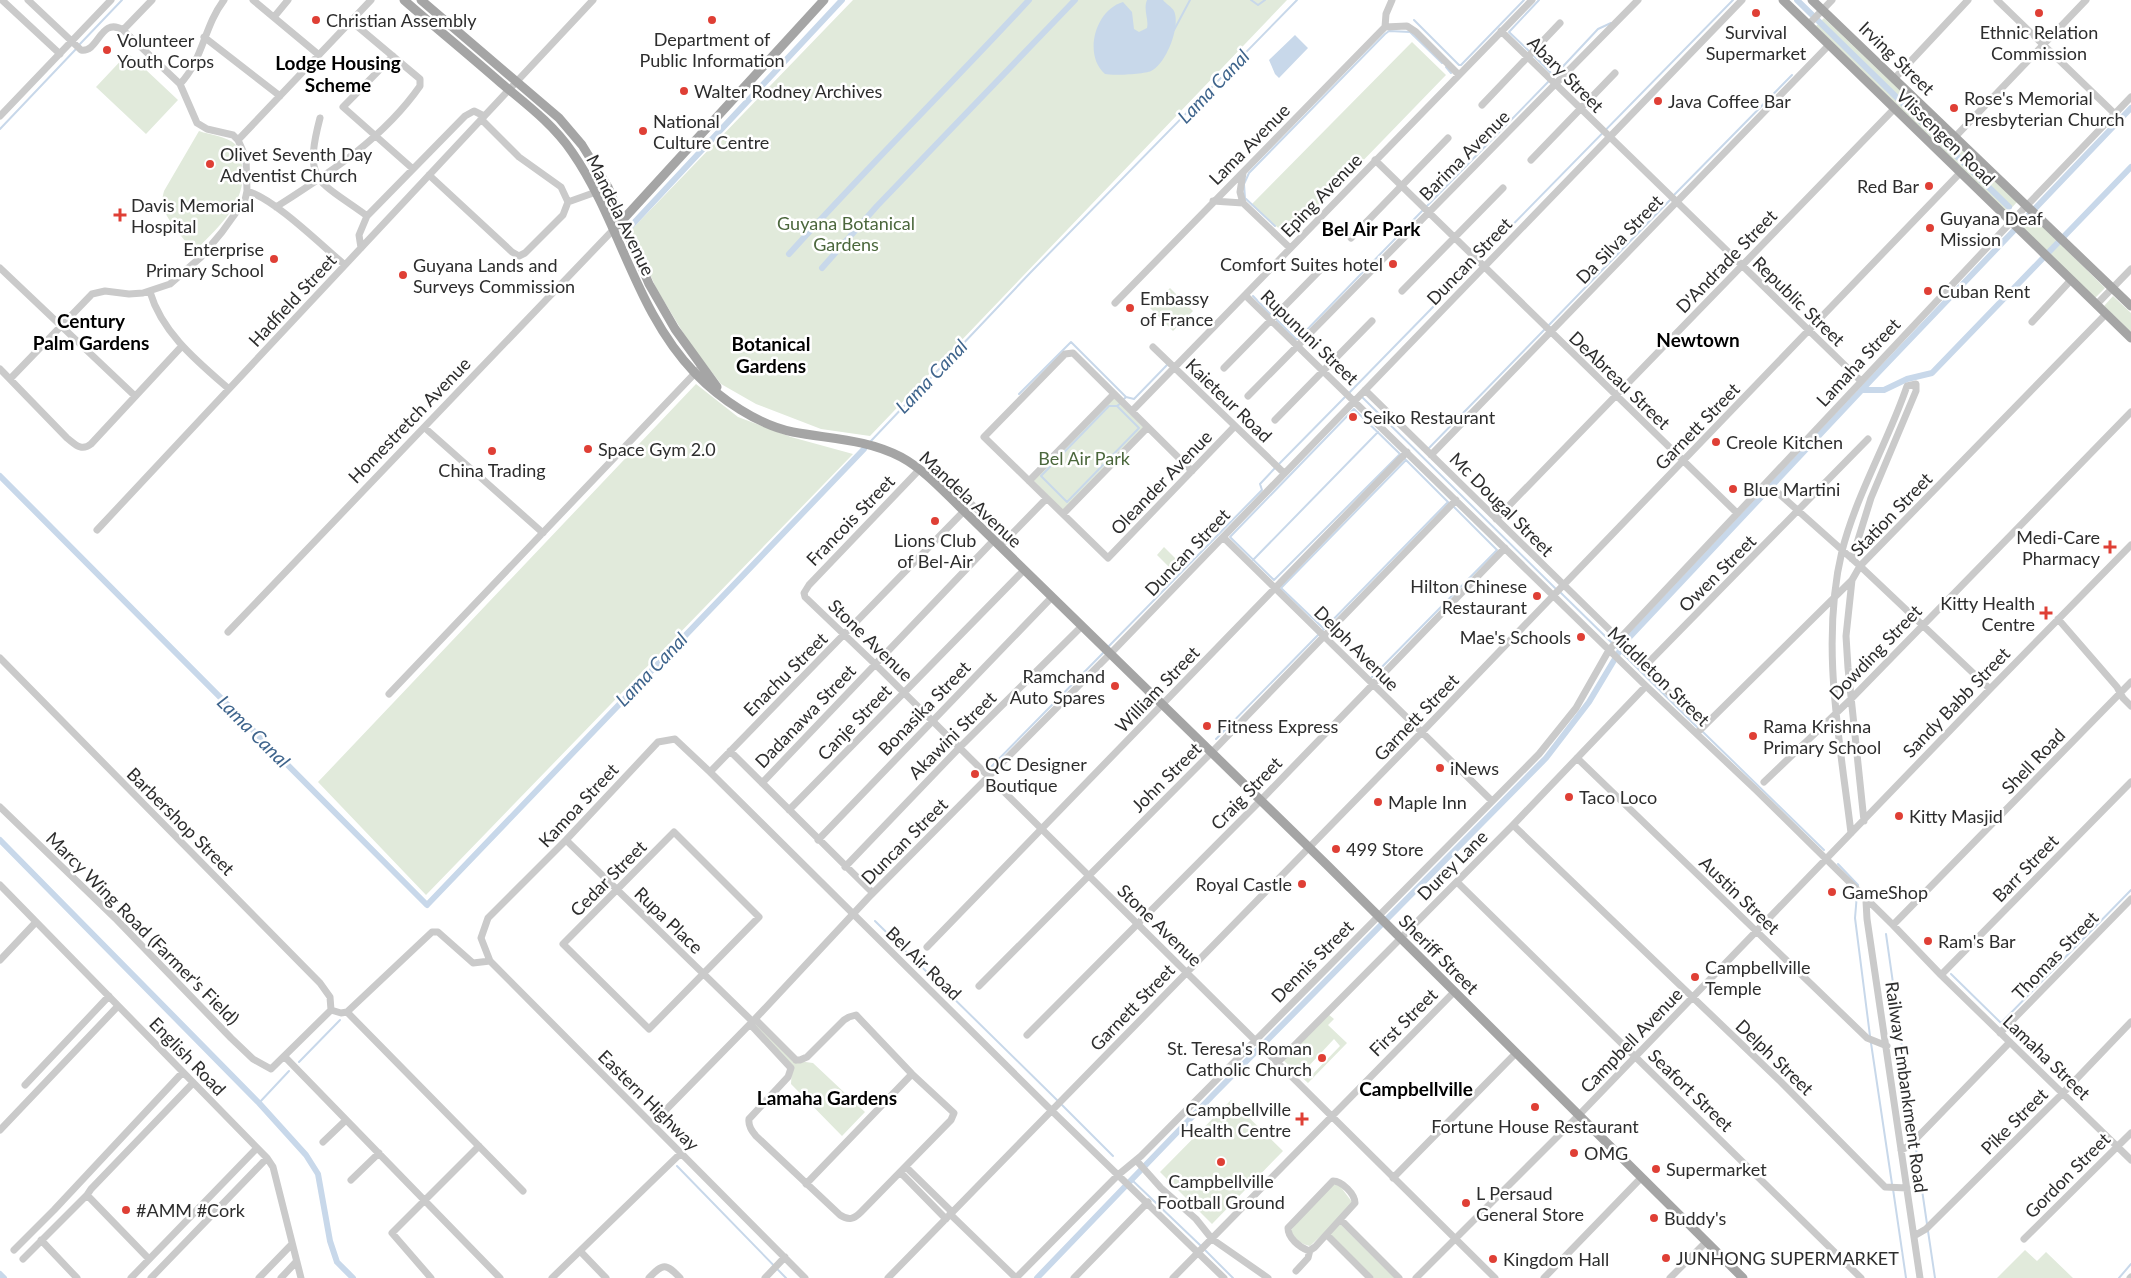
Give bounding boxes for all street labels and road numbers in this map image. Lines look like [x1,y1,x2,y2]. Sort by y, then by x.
street label: Irving Street [1855,17,1940,100]
street label: Abary Street [1523,31,1609,117]
street label: Vlissengen Road [1892,84,2000,190]
street label: Lama Avenue [1204,99,1294,189]
street label: Barima Avenue [1414,105,1514,205]
street label: Eping Avenue [1276,149,1366,241]
street label: Mandela Avenue [582,151,660,279]
street label: Da Silva Street [1571,189,1667,288]
street label: D'Andrade Street [1671,204,1781,317]
street label: Duncan Street [1422,212,1517,309]
street label: Hadfield Street [243,249,341,351]
street label: Republic Street [1748,252,1850,351]
street label: Rupununi Street [1256,285,1364,390]
street label: Lamaha Street [1811,313,1905,411]
street label: DeAbreau Street [1565,326,1675,434]
street label: Homestretch Avenue [343,352,475,488]
street label: Kaieteur Road [1181,353,1277,447]
street label: Garnett Street [1650,378,1744,474]
street label: Oleander Avenue [1106,425,1216,539]
street label: Mandela Avenue [915,446,1027,552]
street label: Mc Dougal Street [1445,447,1559,561]
street label: Station Street [1846,467,1937,560]
street label: Francois Street [801,470,899,570]
street label: Duncan Street [1140,503,1235,600]
street label: Owen Street [1674,529,1761,616]
street label: Stone Avenue [824,594,918,686]
street label: Dowding Street [1824,600,1926,704]
street label: Delph Avenue [1310,601,1404,695]
street label: Middleton Street [1603,622,1715,731]
street label: Enachu Street [738,627,832,721]
street label: William Street [1110,641,1204,737]
street label: Sandy Babb Street [1898,642,2015,762]
street label: Bonasika Street [873,656,975,760]
street label: Dadanawa Street [750,659,860,772]
street label: Garnett Street [1369,669,1463,765]
street label: Canje Street [812,679,896,764]
street label: Akawini Street [904,686,1001,783]
street label: Shell Road [1997,724,2069,798]
street label: John Street [1127,737,1206,816]
street label: Craig Street [1206,752,1287,834]
street label: Kamoa Street [534,758,623,852]
street label: Barbershop Street [123,763,240,880]
street label: Duncan Street [856,793,952,889]
street label: Durey Lane [1412,825,1492,905]
street label: Marcy Wing Road (Farmer's Field) [42,827,244,1029]
street label: Barr Street [1988,829,2063,906]
street label: Cedar Street [565,835,651,921]
street label: Austin Street [1695,851,1785,939]
street label: Stone Avenue [1113,879,1207,971]
street label: Rupa Place [630,882,708,958]
street label: Thomas Street [2007,906,2103,1004]
street label: Sheriff Street [1395,910,1484,999]
street label: Dennis Street [1266,915,1358,1007]
street label: Bel Air Road [882,922,966,1004]
street label: Garnett Street [1085,959,1179,1055]
street label: Railway Embankment Road [1881,980,1933,1194]
street label: First Street [1364,983,1442,1061]
street label: Campbell Avenue [1575,983,1687,1097]
street label: Lamaha Street [1999,1010,2096,1105]
street label: English Road [145,1012,231,1100]
street label: Delph Street [1732,1015,1819,1100]
street label: Seafort Street [1644,1044,1738,1136]
street label: Eastern Highway [594,1045,704,1155]
street label: Pike Street [1976,1083,2052,1159]
street label: Gordon Street [2020,1127,2115,1222]

